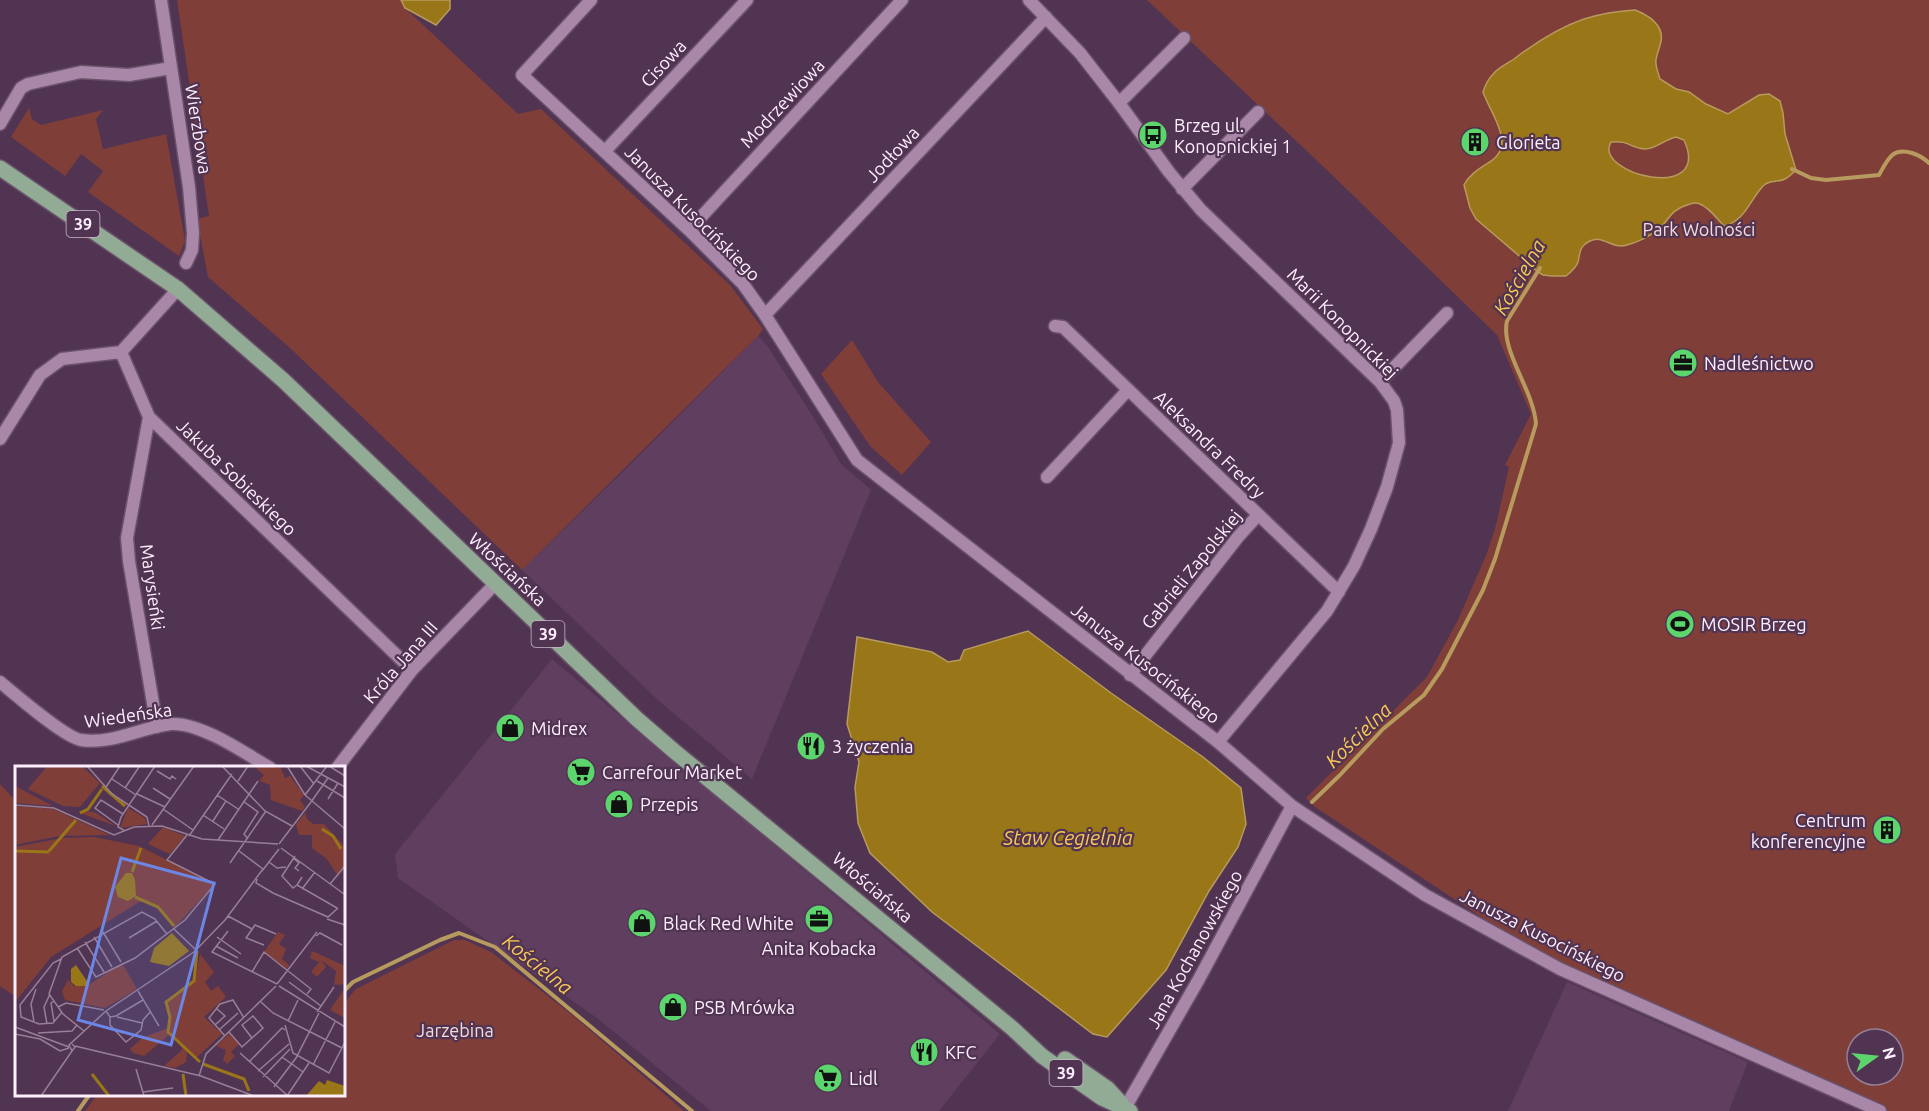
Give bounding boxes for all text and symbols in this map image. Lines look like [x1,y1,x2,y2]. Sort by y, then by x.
street label: Cisowa [636,35,690,91]
street label: Modrzewiowa [736,55,828,151]
street label: Wierzbowa [182,83,216,175]
place label: Brzeg ul. Konopnickiej 1 [1174,115,1292,156]
bus stop icon: Brzeg ul. Konopnickiej 1 [1137,119,1169,151]
street label: Jodłowa [861,122,923,186]
building icon: Glorieta [1459,126,1491,158]
place label: Glorieta [1496,132,1561,152]
street label: Janusza Kusocińskiego [621,141,765,285]
road number: 39 [66,211,100,237]
park label: Park Wolności [1643,219,1755,239]
water label: Kościelna [1488,235,1550,319]
street label: Marii Konopnickiej [1284,264,1402,382]
office icon: Nadleśnictwo [1667,347,1699,379]
place label: Nadleśnictwo [1704,353,1814,373]
street label: Aleksandra Fredry [1151,386,1270,502]
street label: Jakuba Sobieskiego [173,415,301,539]
street label: Gabrieli Zapolskiej [1137,506,1245,632]
street label: Włościańska [465,528,551,610]
street label: Marysieńki [137,543,169,631]
street label: Janusza Kusocińskiego [1068,599,1224,727]
sports icon: MOSIR Brzeg [1664,608,1696,640]
place label: MOSIR Brzeg [1701,614,1807,634]
street label: Króla Jana III [359,617,441,707]
road number: 39 [532,621,564,647]
water label: Kościelna [1320,698,1396,772]
street label: Wiedeńska [83,699,173,731]
shop icon: Midrex [494,712,526,744]
place label: Midrex [531,718,587,738]
restaurant icon: 3 życzenia [795,730,827,762]
place label: 3 życzenia [832,736,914,756]
supermarket icon: Carrefour Market [565,756,597,788]
place label: Carrefour Market [602,762,742,782]
inset map [15,766,345,1096]
shop icon: Przepis [603,788,635,820]
place label: Przepis [640,794,699,814]
place label: Centrum konferencyjne [1751,810,1866,851]
building icon: Centrum konferencyjne [1871,814,1903,846]
water label: Staw Cegielnia [1002,826,1133,849]
street label: Włościańska [829,848,917,926]
street label: Jana Kochanowskiego [1142,866,1246,1032]
street label: Janusza Kusocińskiego [1457,885,1629,985]
office icon: Anita Kobacka [803,903,835,935]
shop icon: Black Red White [626,907,658,939]
place label: Black Red White [663,913,794,933]
water label: Kościelna [499,929,578,999]
place label: Anita Kobacka [762,938,876,958]
shop icon: PSB Mrówka [657,991,689,1023]
place label: PSB Mrówka [694,997,795,1017]
park label: Jarzębina [416,1020,494,1040]
north arrow [1845,1027,1905,1087]
restaurant icon: KFC [908,1036,940,1068]
place label: KFC [945,1042,976,1062]
text: N [1879,1045,1900,1061]
road number: 39 [1050,1060,1082,1086]
supermarket icon: Lidl [812,1062,844,1094]
place label: Lidl [849,1068,878,1088]

